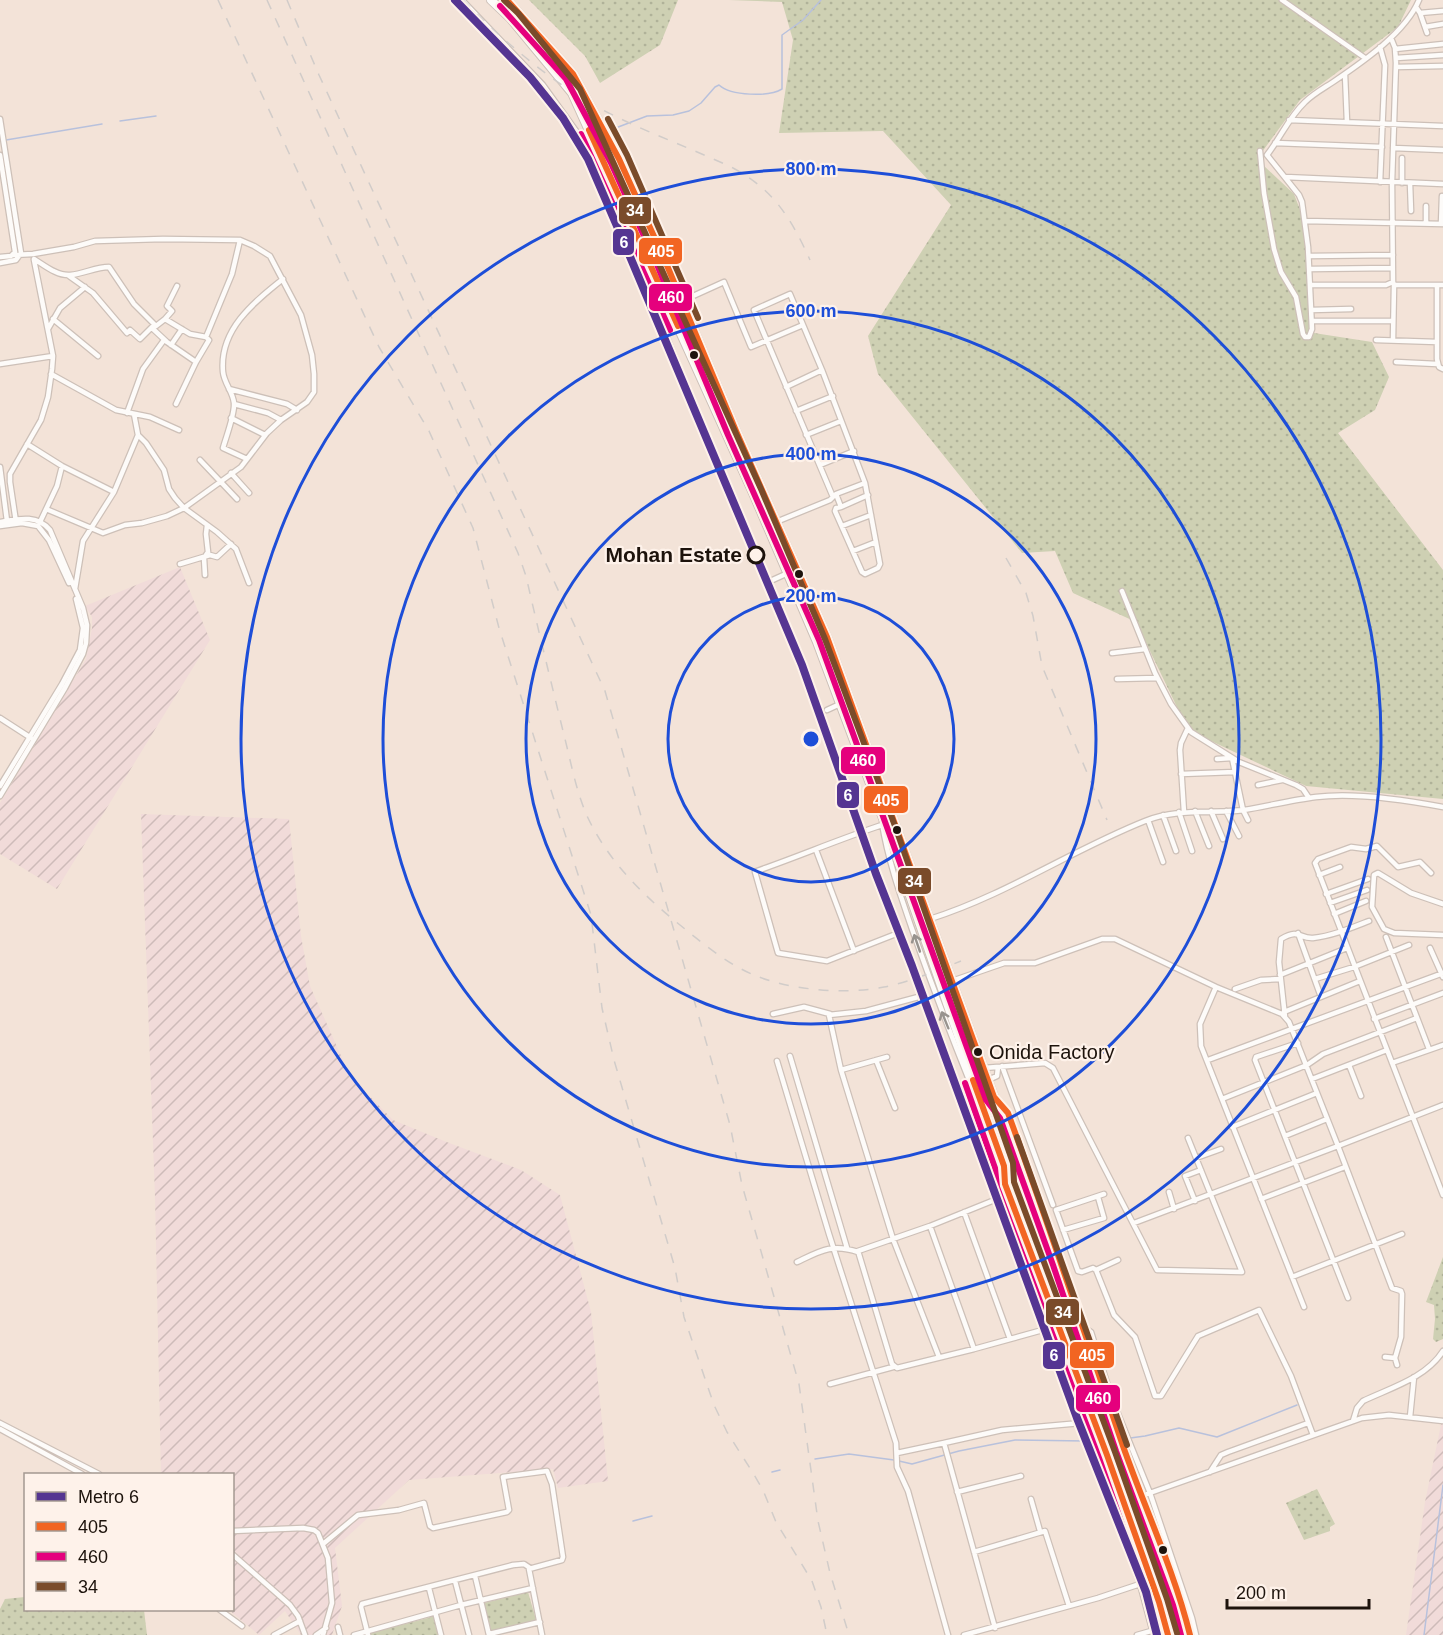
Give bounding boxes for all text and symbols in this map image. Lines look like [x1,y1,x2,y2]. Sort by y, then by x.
text: 800 m [785,159,837,179]
line badge: 34 [618,196,652,225]
text: 34 [626,202,644,219]
line badge: 6 [612,228,635,256]
text: 6 [620,234,629,251]
line badge: 405 [638,237,683,265]
text: 405 [648,243,674,260]
line badge: 460 [648,283,693,312]
text: 460 [658,289,684,306]
text: 600 m [785,301,837,321]
unlabelled marker [688,349,700,361]
text: 400 m [785,444,837,464]
place label: Mohan Estate [605,543,742,566]
marker: Mohan Estate [747,546,765,564]
unlabelled marker [793,568,805,580]
text: 200 m [785,586,837,606]
centre of rings [801,729,821,749]
line badge: 460 [840,746,886,775]
text: 460 [850,752,876,769]
line badge: 6 [836,781,860,809]
line badge: 405 [863,785,909,814]
text: 6 [844,787,853,804]
text: 405 [873,792,899,809]
unlabelled marker [891,824,903,836]
line badge: 34 [897,867,932,895]
text: 34 [905,873,923,890]
one-way arrow [911,934,922,953]
one-way arrow [939,1011,950,1030]
place label: Onida Factory [989,1041,1115,1063]
marker: Onida Factory [972,1046,984,1058]
line badge: 34 [1045,1298,1080,1326]
text: 34 [1054,1304,1072,1321]
line badge: 6 [1042,1341,1066,1370]
line badge: 405 [1069,1341,1115,1369]
text: 6 [1050,1347,1059,1364]
text: 405 [1079,1347,1105,1364]
line badge: 460 [1075,1384,1121,1413]
text: 460 [1085,1390,1111,1407]
legend [24,1473,234,1611]
text: Metro 6 [78,1487,139,1507]
text: 405 [78,1517,108,1537]
unlabelled marker [1157,1544,1169,1556]
text: 460 [78,1547,108,1567]
scale bar [1227,1572,1370,1610]
text: 34 [78,1577,98,1597]
text: 200 m [1236,1583,1286,1603]

